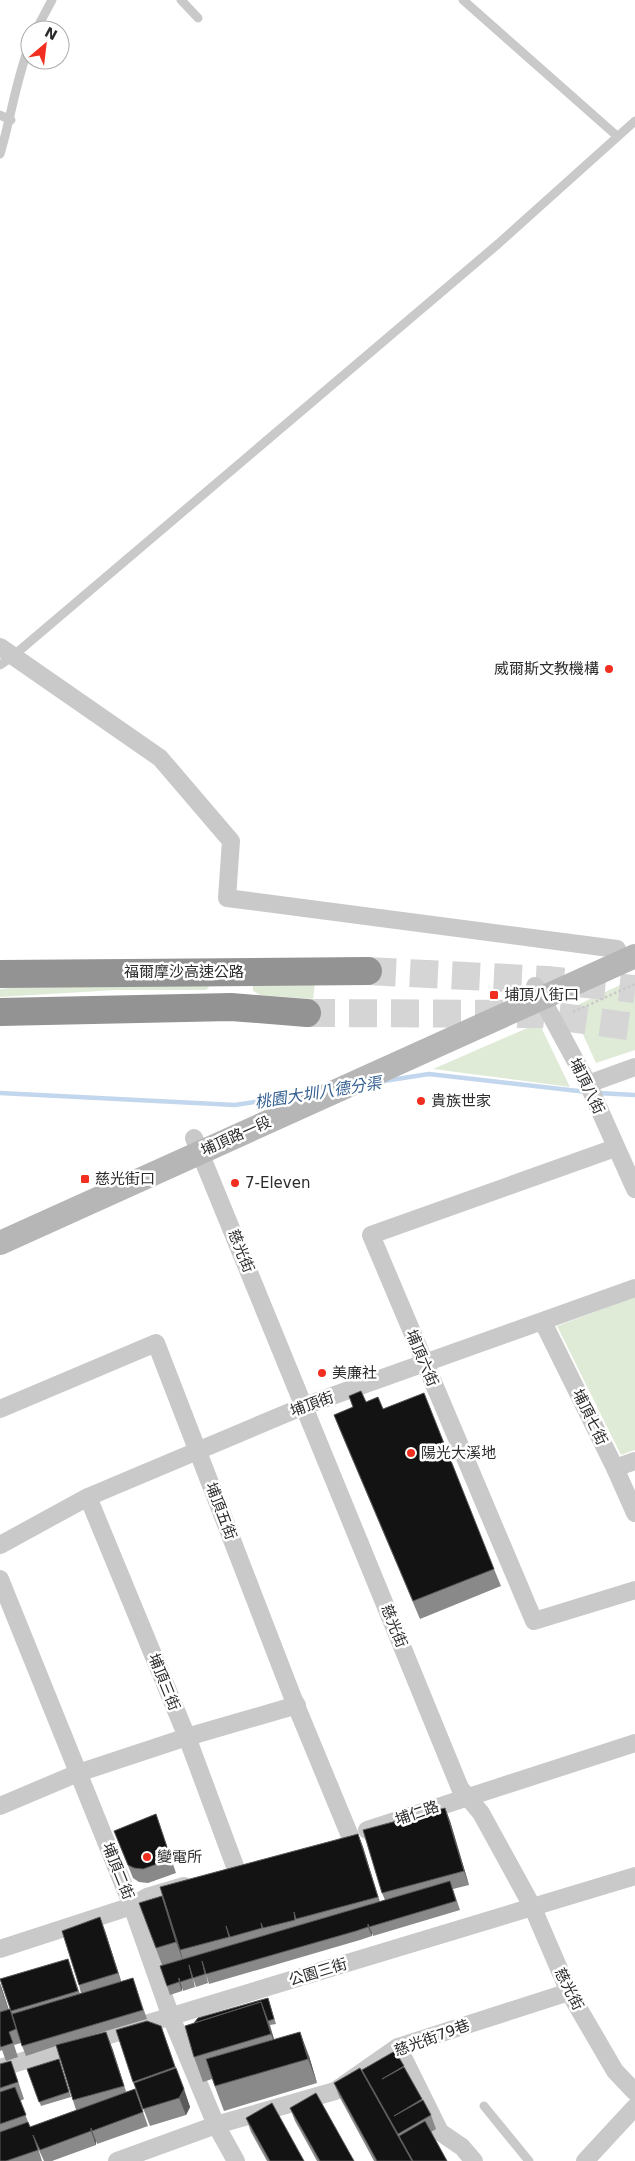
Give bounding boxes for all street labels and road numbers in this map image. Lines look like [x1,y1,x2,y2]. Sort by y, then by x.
street label: 福爾摩沙高速公路 [124,963,244,981]
street label: 埔頂八街 [566,1055,608,1117]
street label: 埔頂路一段 [198,1113,274,1159]
street label: 慈光街 [224,1227,258,1275]
street label: 埔頂六街 [402,1327,442,1389]
street label: 埔頂七街 [569,1386,611,1448]
street label: 埔頂街 [288,1388,336,1420]
street label: 埔頂五街 [202,1480,240,1542]
street label: 慈光街 [377,1602,411,1650]
street label: 埔頂三街 [144,1651,184,1713]
street label: 埔仁路 [393,1797,441,1829]
street label: 埔頂二街 [98,1840,138,1902]
street label: 公園三街 [287,1955,349,1989]
street label: 慈光街 [551,1965,587,2013]
street label: 慈光街79巷 [392,2016,472,2060]

